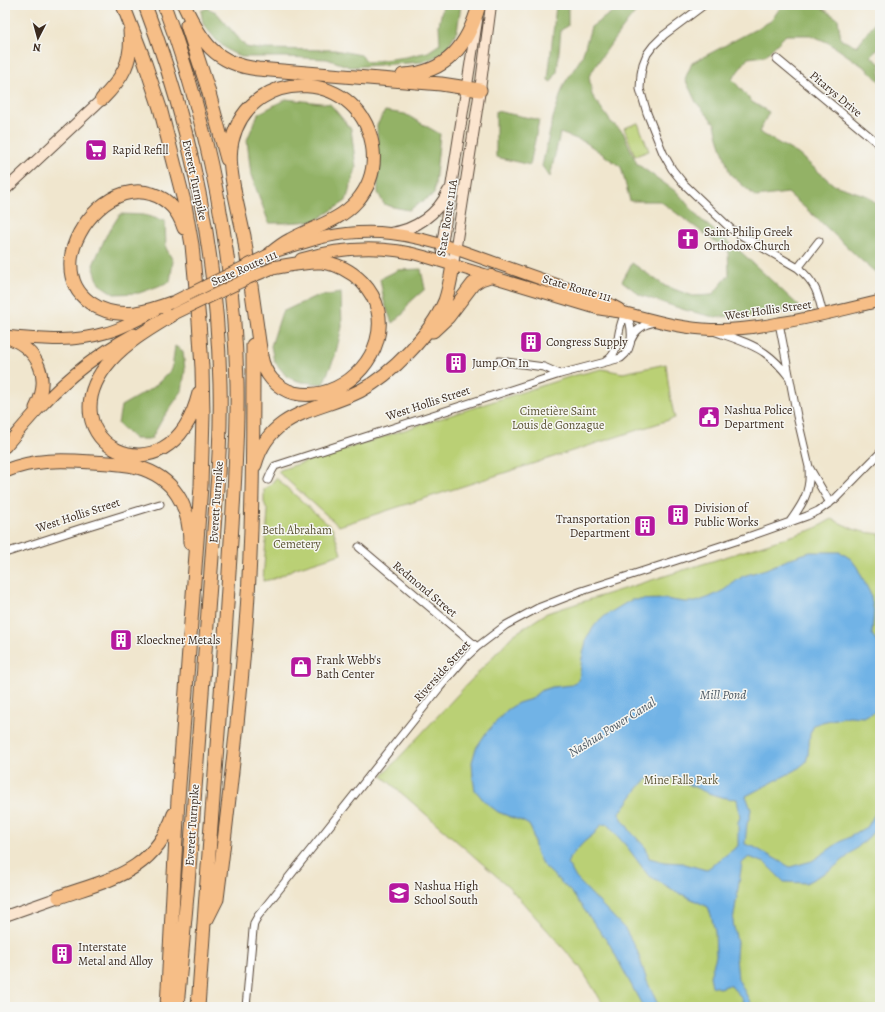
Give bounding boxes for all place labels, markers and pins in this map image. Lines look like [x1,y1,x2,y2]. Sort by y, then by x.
supermarket icon: Rapid Refill [83,137,109,163]
place label: Rapid Refill [112,142,169,158]
place label: Saint Philip Greek Orthodox Church [704,224,792,254]
church icon: Saint Philip Greek Orthodox Church [675,226,701,252]
building icon: Congress Supply [518,329,544,355]
place label: Congress Supply [546,334,628,350]
building icon: Jump On In [443,350,469,376]
place label: Jump On In [472,355,529,371]
place label: Nashua Police Department [724,402,792,432]
public building icon: Nashua Police Department [696,404,722,430]
place label: Division of Public Works [694,500,759,530]
building icon: Division of Public Works [665,502,691,528]
place label: Transportation Department [556,511,630,541]
building icon: Transportation Department [632,513,658,539]
building icon: Kloeckner Metals [108,627,134,653]
place label: Kloeckner Metals [136,632,221,648]
place label: Frank Webb's Bath Center [316,652,381,682]
shop icon: Frank Webb's Bath Center [288,654,314,680]
place label: Nashua High School South [414,878,479,908]
school or university icon: Nashua High School South [386,880,412,906]
place label: Interstate Metal and Alloy [78,939,154,969]
building icon: Interstate Metal and Alloy [49,941,75,967]

